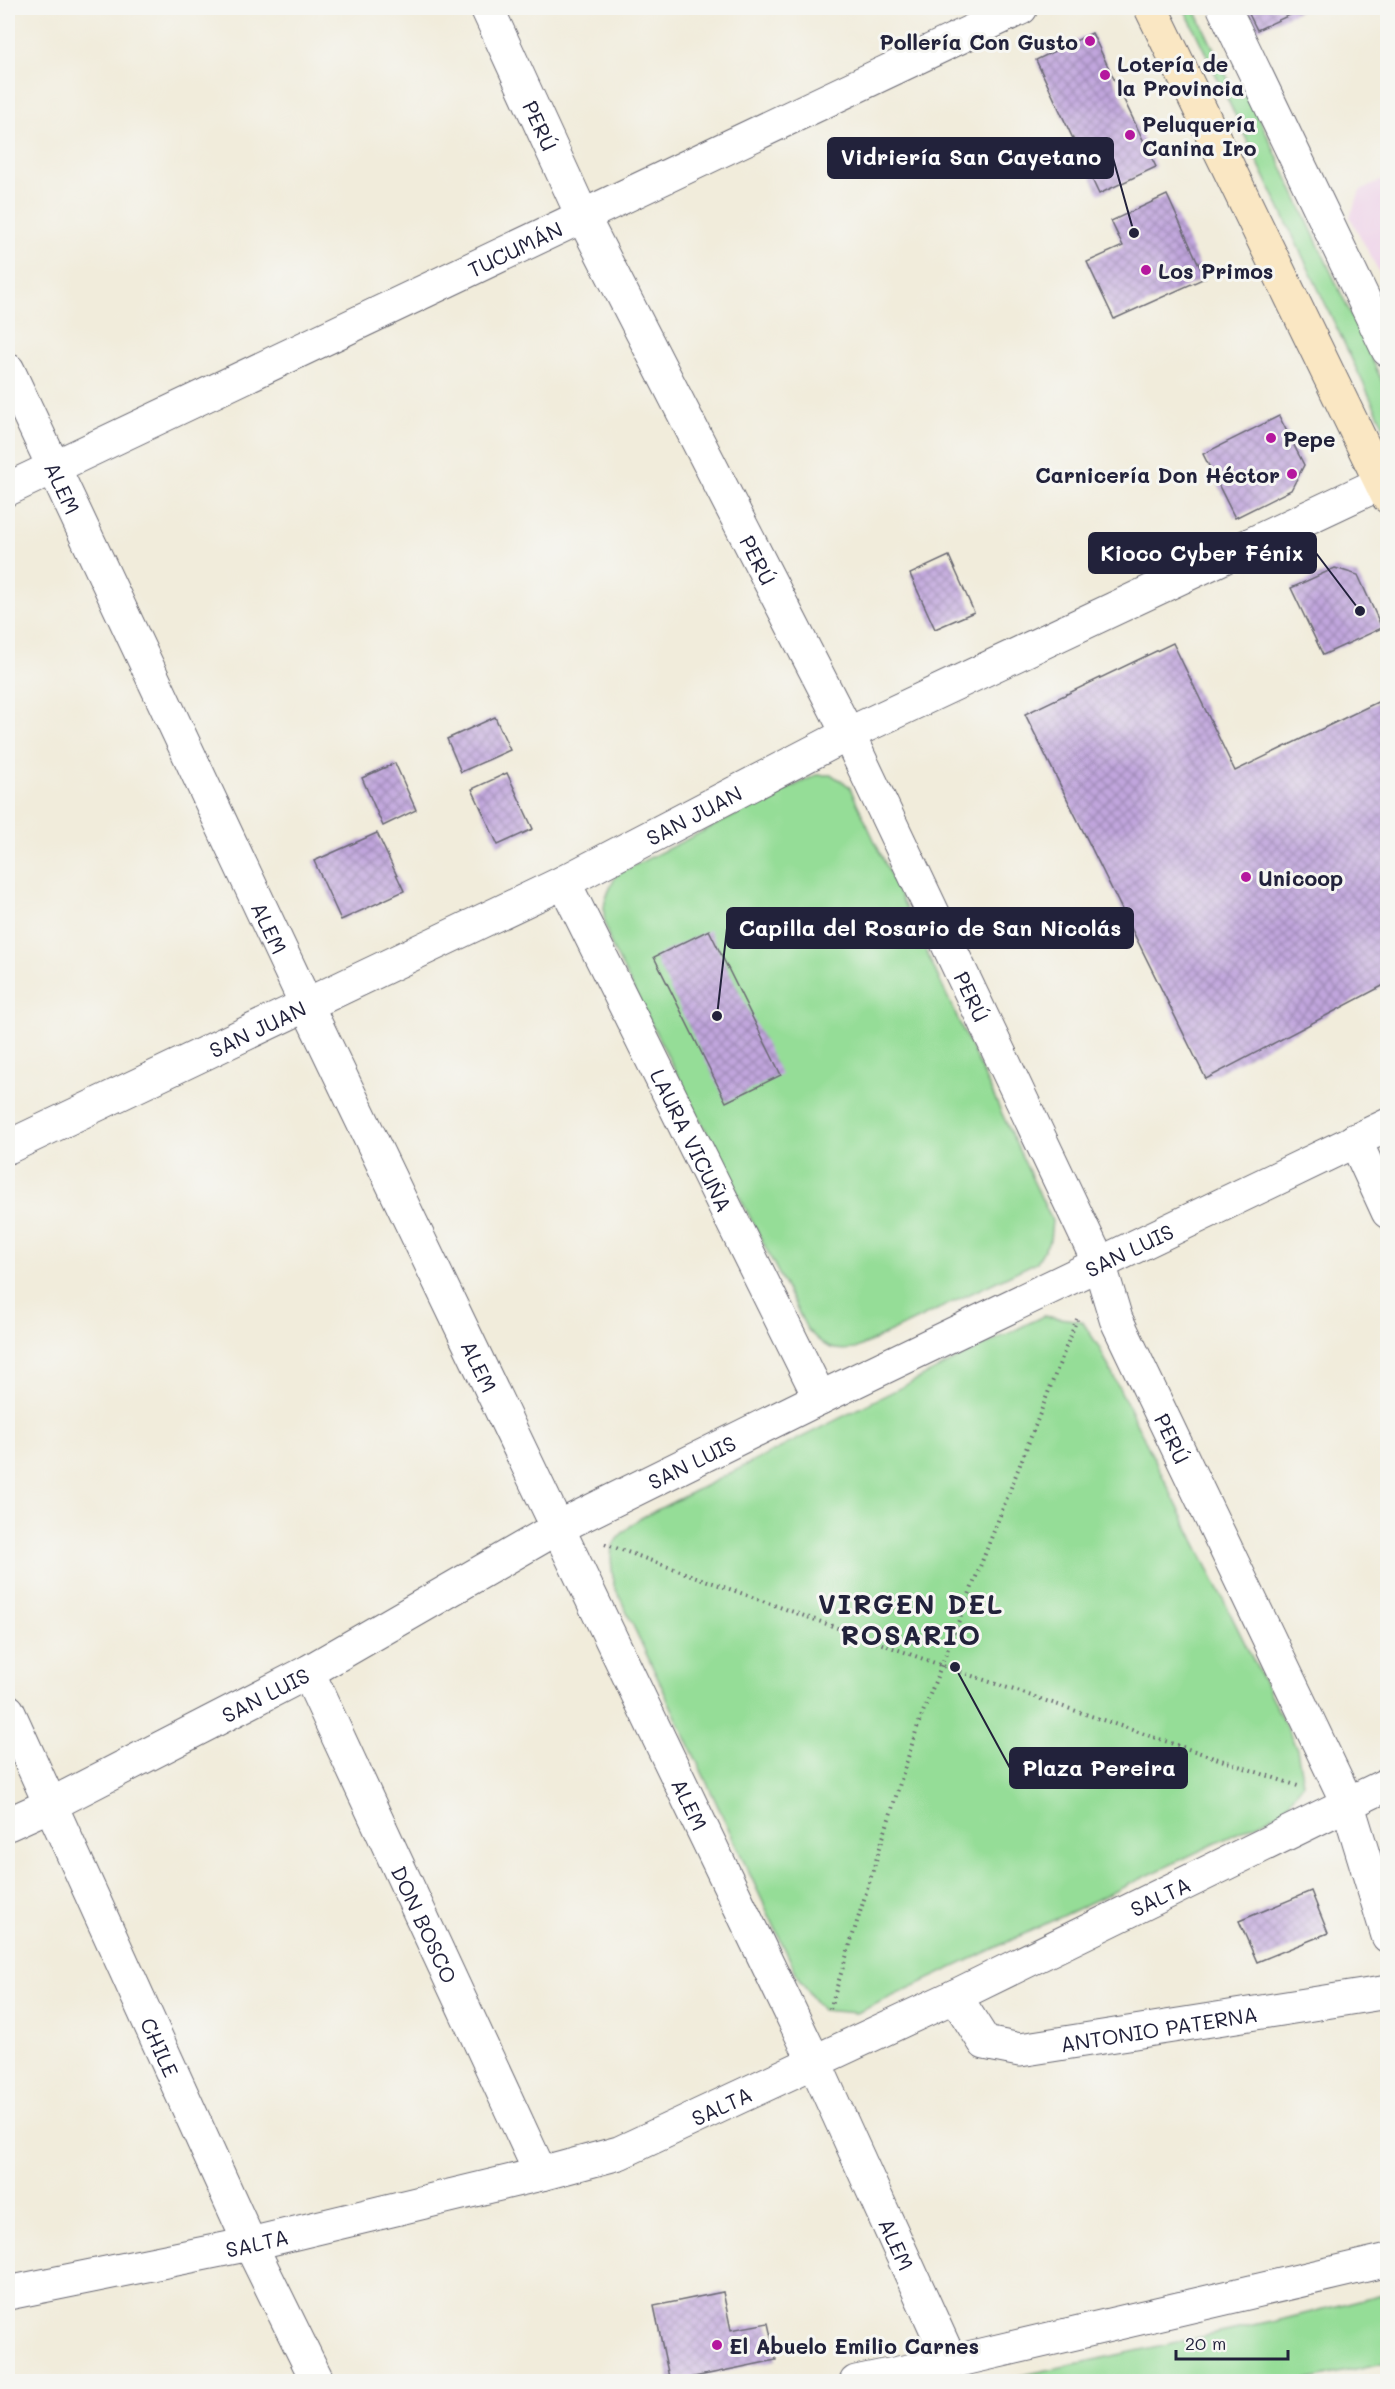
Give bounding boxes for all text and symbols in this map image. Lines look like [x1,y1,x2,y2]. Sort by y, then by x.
place label: Pollería Con Gusto [880,28,1078,55]
marker: Pollería Con Gusto [1083,34,1097,48]
place label: Lotería de la Provincia [1117,50,1244,101]
marker: Lotería de la Provincia [1098,68,1112,82]
street label: PERÚ [518,96,564,155]
place label: Peluquería Canina Iro [1142,110,1257,161]
marker: Peluquería Canina Iro [1123,128,1137,142]
callout: Vidriería San Cayetano [828,138,1113,178]
text: Vidriería San Cayetano [841,142,1101,171]
street label: TUCUMÁN [463,214,566,282]
place label: Los Primos [1158,257,1273,284]
marker: Los Primos [1139,263,1153,277]
place label: Pepe [1283,425,1336,452]
marker: Pepe [1264,431,1278,445]
street label: ALEM [40,457,87,518]
place label: Carnicería Don Héctor [1035,461,1280,488]
marker: Carnicería Don Héctor [1285,467,1299,481]
street label: PERÚ [735,530,783,589]
callout: Kioco Cyber Fénix [1089,533,1316,573]
text: Kioco Cyber Fénix [1100,538,1304,567]
street label: SAN JUAN [641,778,746,851]
place label: Unicoop [1258,864,1343,891]
marker: Unicoop [1239,870,1253,884]
street label: ALEM [246,897,294,958]
callout: Capilla del Rosario de San Nicolás [727,908,1133,948]
text: Capilla del Rosario de San Nicolás [739,913,1121,942]
street label: PERÚ [949,967,996,1025]
street label: SAN JUAN [204,994,310,1063]
street label: LAURA VICUÑA [645,1064,739,1216]
street label: SAN LUIS [1080,1217,1177,1282]
street label: ALEM [456,1335,504,1396]
street label: PERÚ [1149,1409,1196,1468]
street label: SAN LUIS [643,1428,740,1495]
district label: VIRGEN DEL ROSARIO [818,1586,1004,1652]
street label: SAN LUIS [217,1660,313,1728]
callout: Plaza Pereira [1010,1748,1187,1788]
text: Plaza Pereira [1022,1753,1176,1782]
street label: ALEM [666,1774,714,1834]
street label: DON BOSCO [386,1861,464,1987]
street label: SALTA [1125,1870,1194,1922]
street label: ANTONIO PATERNA [1058,1999,1259,2057]
street label: CHILE [135,2013,186,2081]
street label: SALTA [687,2079,756,2131]
street label: ALEM [874,2213,921,2274]
street label: SALTA [223,2222,291,2262]
scale bar [1176,2323,1288,2361]
text: 20 m [1185,2331,1226,2355]
place label: El Abuelo Emilio Carnes [729,2332,979,2359]
marker: El Abuelo Emilio Carnes [710,2338,724,2352]

